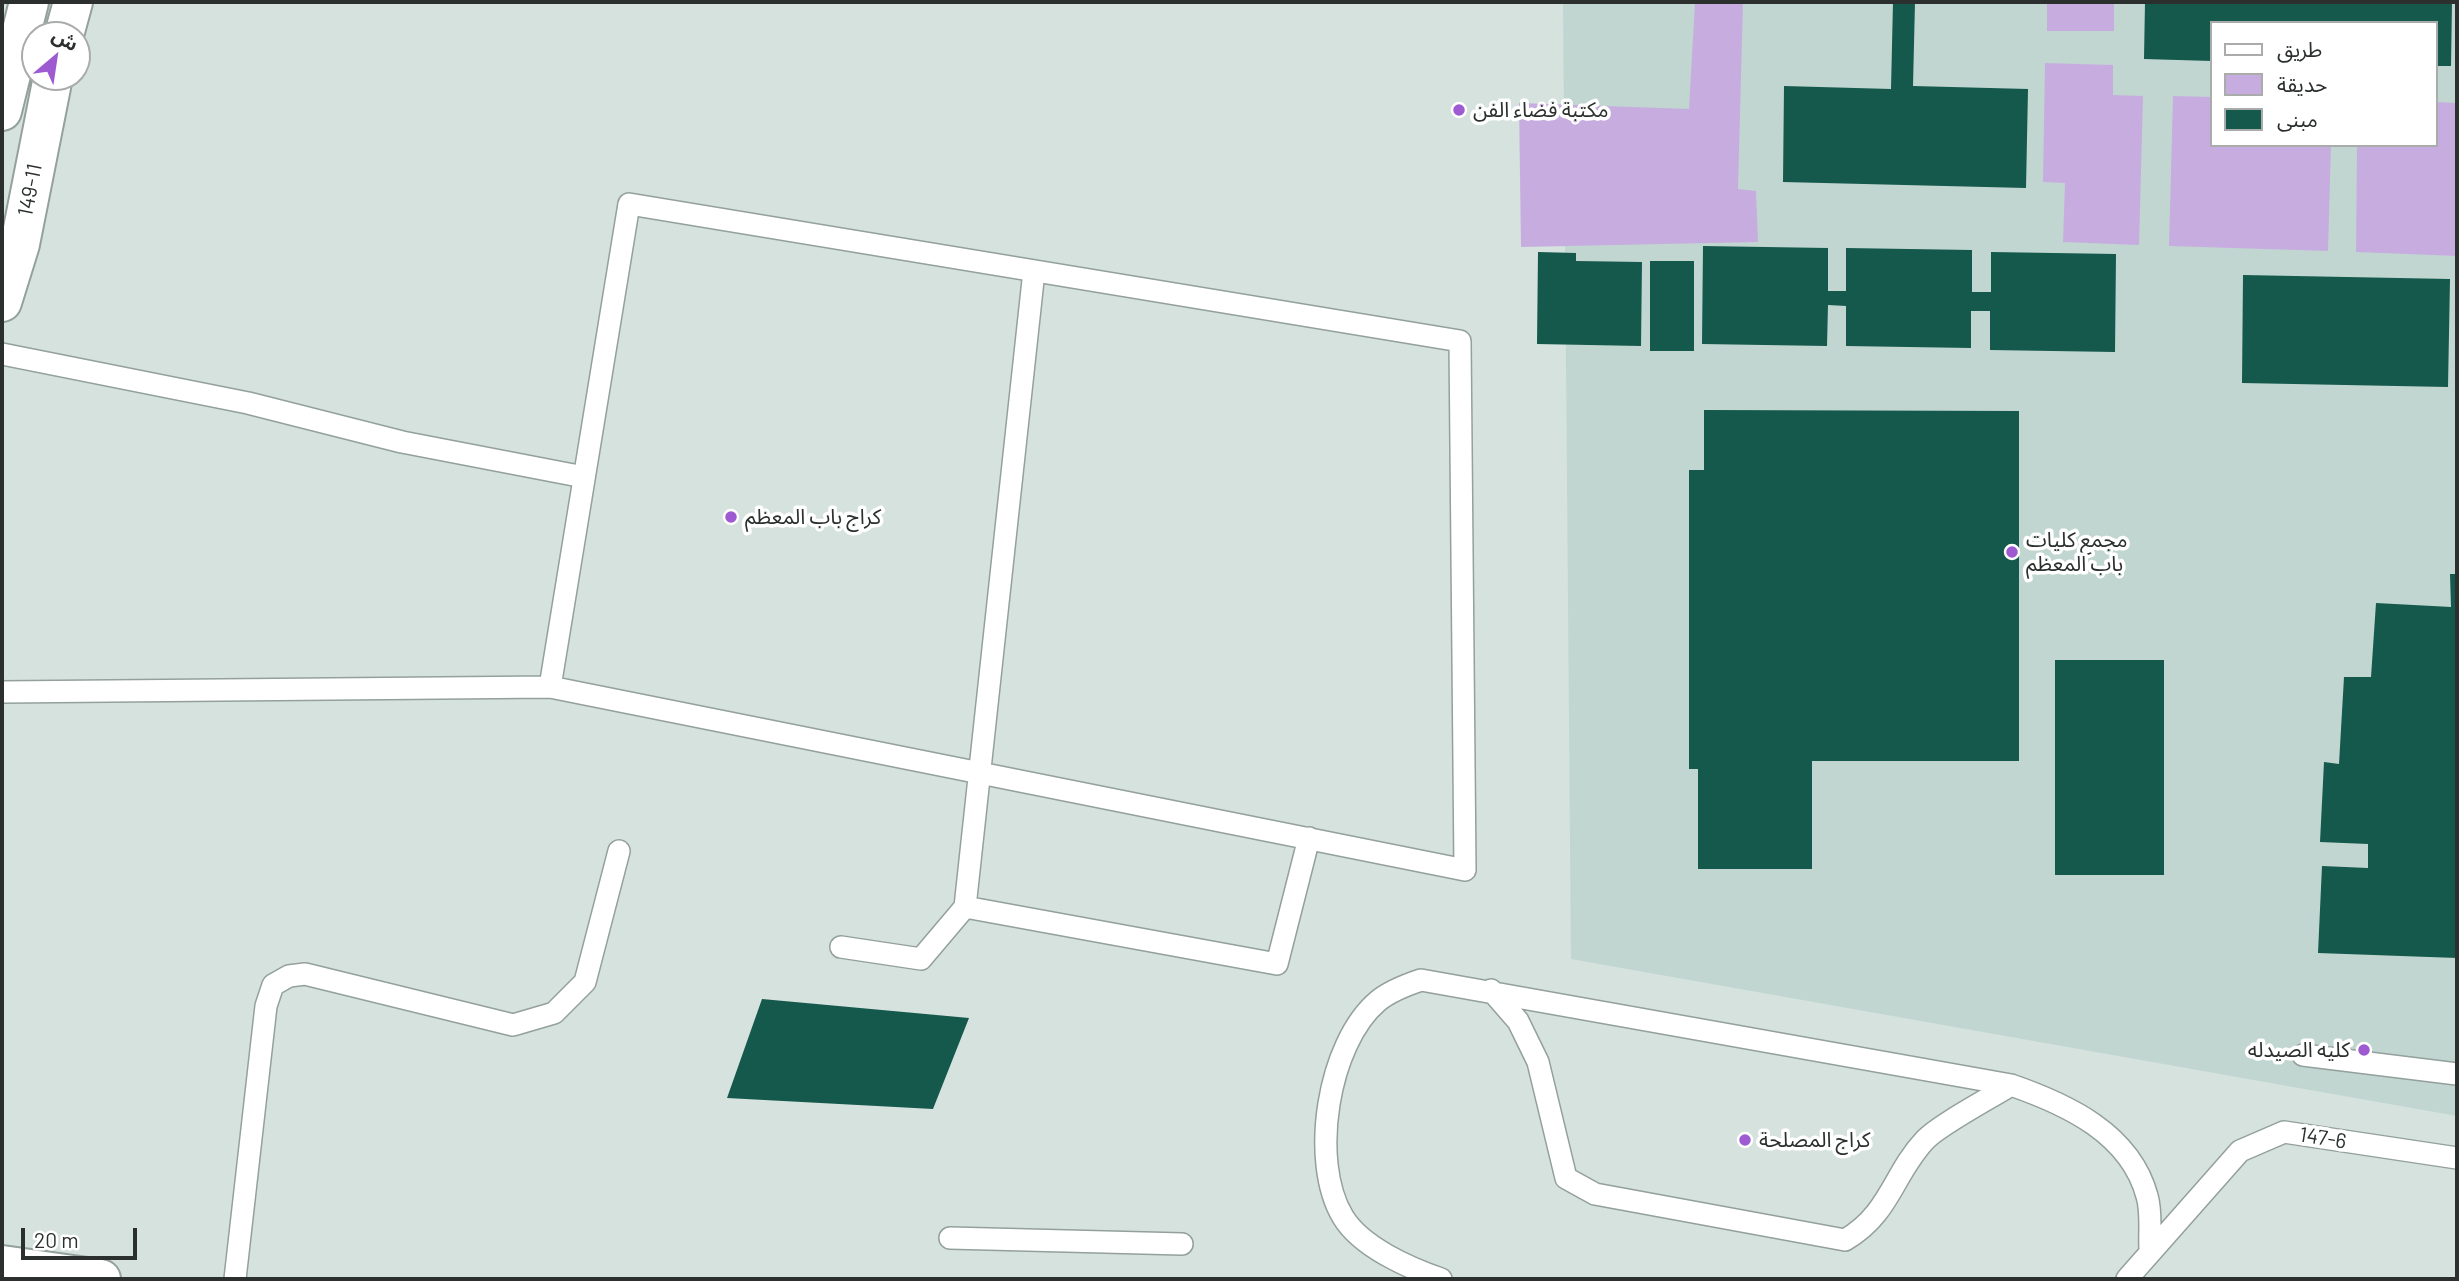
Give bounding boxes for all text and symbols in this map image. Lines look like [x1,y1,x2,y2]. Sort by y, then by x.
north arrow [21,21,91,91]
legend [2210,21,2438,147]
text: ش [48,23,82,55]
text: طريق [2277,36,2322,61]
text: حديقة [2277,71,2327,96]
place label: مكتبة فضاء الفن [1473,97,1609,123]
marker: مكتبة فضاء الفن [1451,102,1467,118]
text: مبنى [2277,106,2318,131]
street label: 149-11 [13,162,47,218]
place label: كراج باب المعظم [745,504,881,530]
marker: كراج باب المعظم [723,509,739,525]
place label: مجمع كليات باب المعظم [2026,527,2128,577]
marker: مجمع كليات باب المعظم [2004,544,2020,560]
place label: كليه الصيدله [2248,1037,2350,1063]
marker: كليه الصيدله [2356,1042,2372,1058]
street label: 147-6 [2298,1122,2348,1154]
place label: كراج المصلحة [1759,1127,1870,1153]
marker: كراج المصلحة [1737,1132,1753,1148]
scale bar [24,1214,140,1258]
text: 20 m [34,1227,79,1252]

